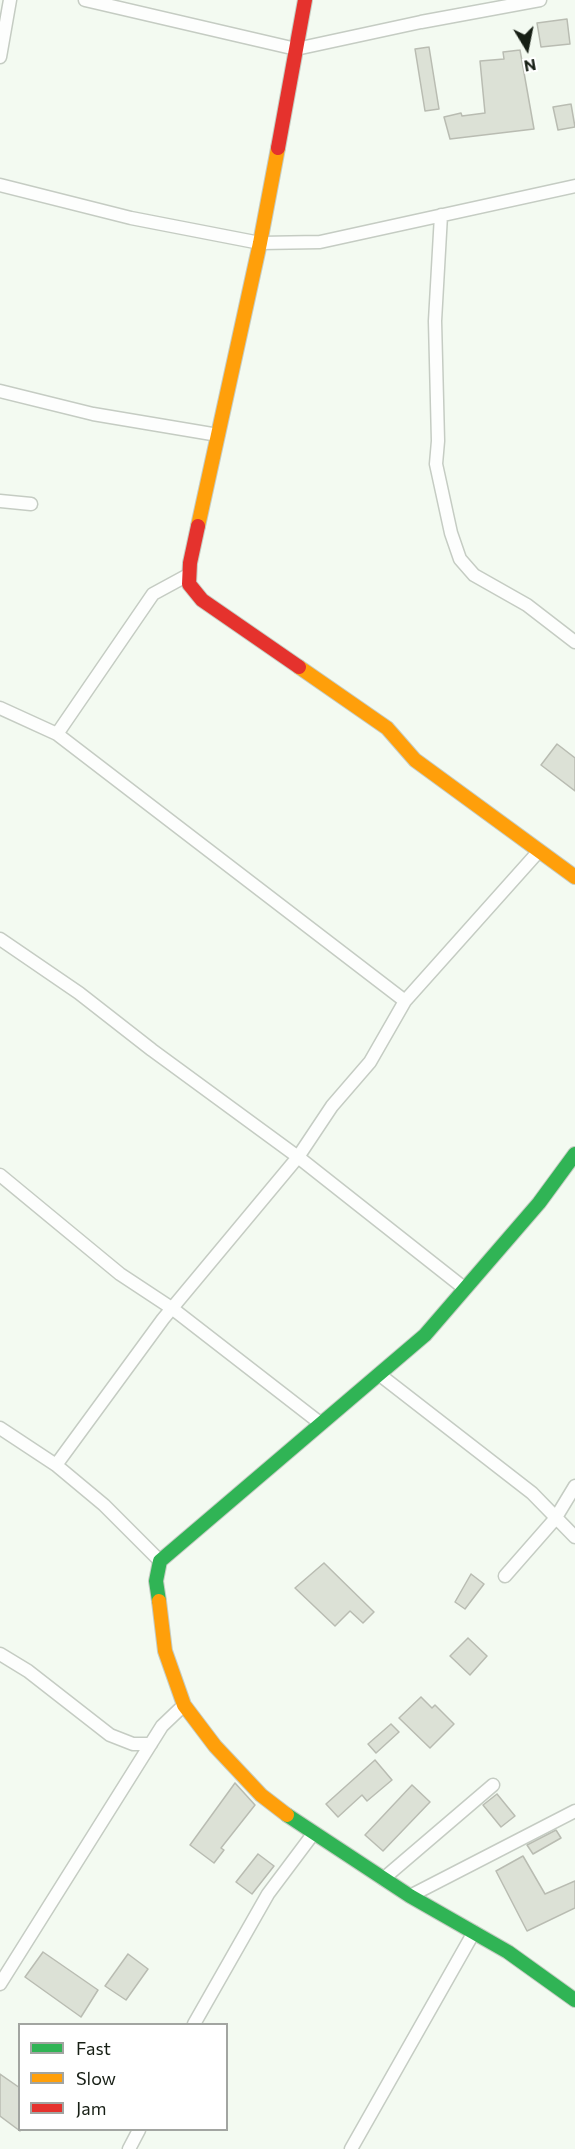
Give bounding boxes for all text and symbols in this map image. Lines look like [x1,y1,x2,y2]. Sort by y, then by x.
north arrow [497,18,557,78]
text: N [523,56,538,77]
legend [18,2023,228,2131]
text: Fast [76,2037,111,2059]
text: Slow [76,2067,116,2089]
text: Jam [76,2097,106,2119]

